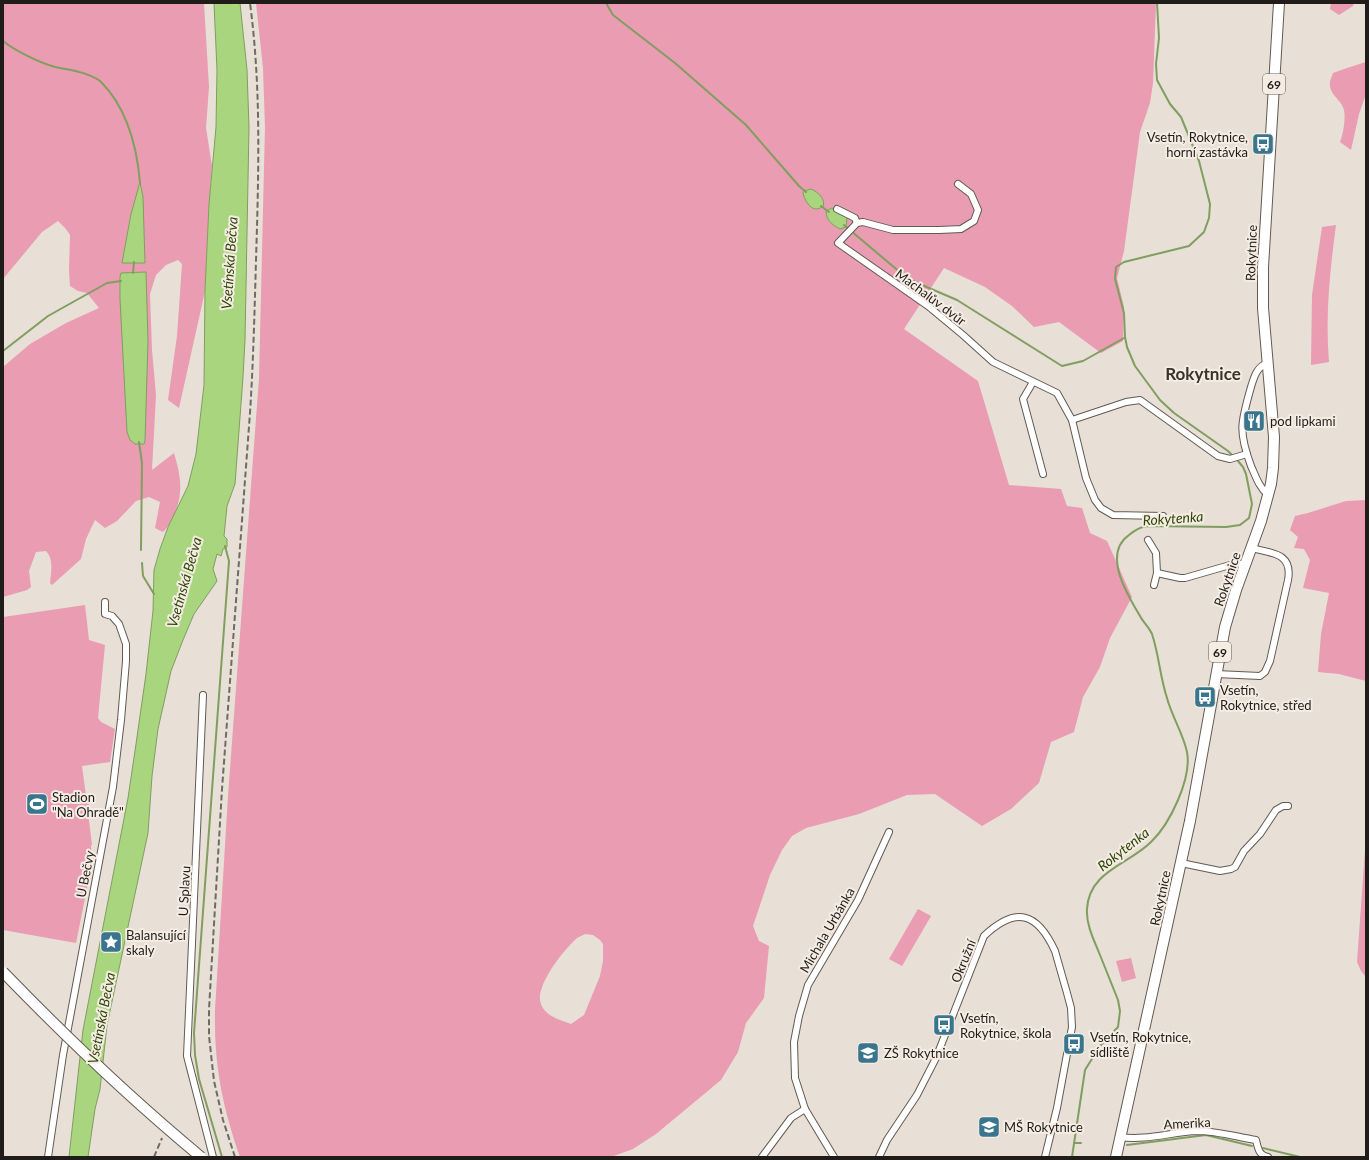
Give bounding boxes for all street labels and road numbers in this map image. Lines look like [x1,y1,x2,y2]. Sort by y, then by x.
road number: 69 [1263,74,1285,94]
street label: Rokytnice [1242,224,1260,281]
street label: Machalův dvůr [893,265,970,329]
street label: Rokytnice [1210,550,1244,608]
road number: 69 [1209,642,1231,662]
street label: U Bečvy [73,849,97,899]
street label: U Splavu [175,865,193,917]
street label: Rokytnice [1146,869,1174,927]
street label: Michala Urbánka [796,884,858,976]
street label: Okružní [947,936,979,985]
street label: Amerika [1163,1114,1211,1132]

